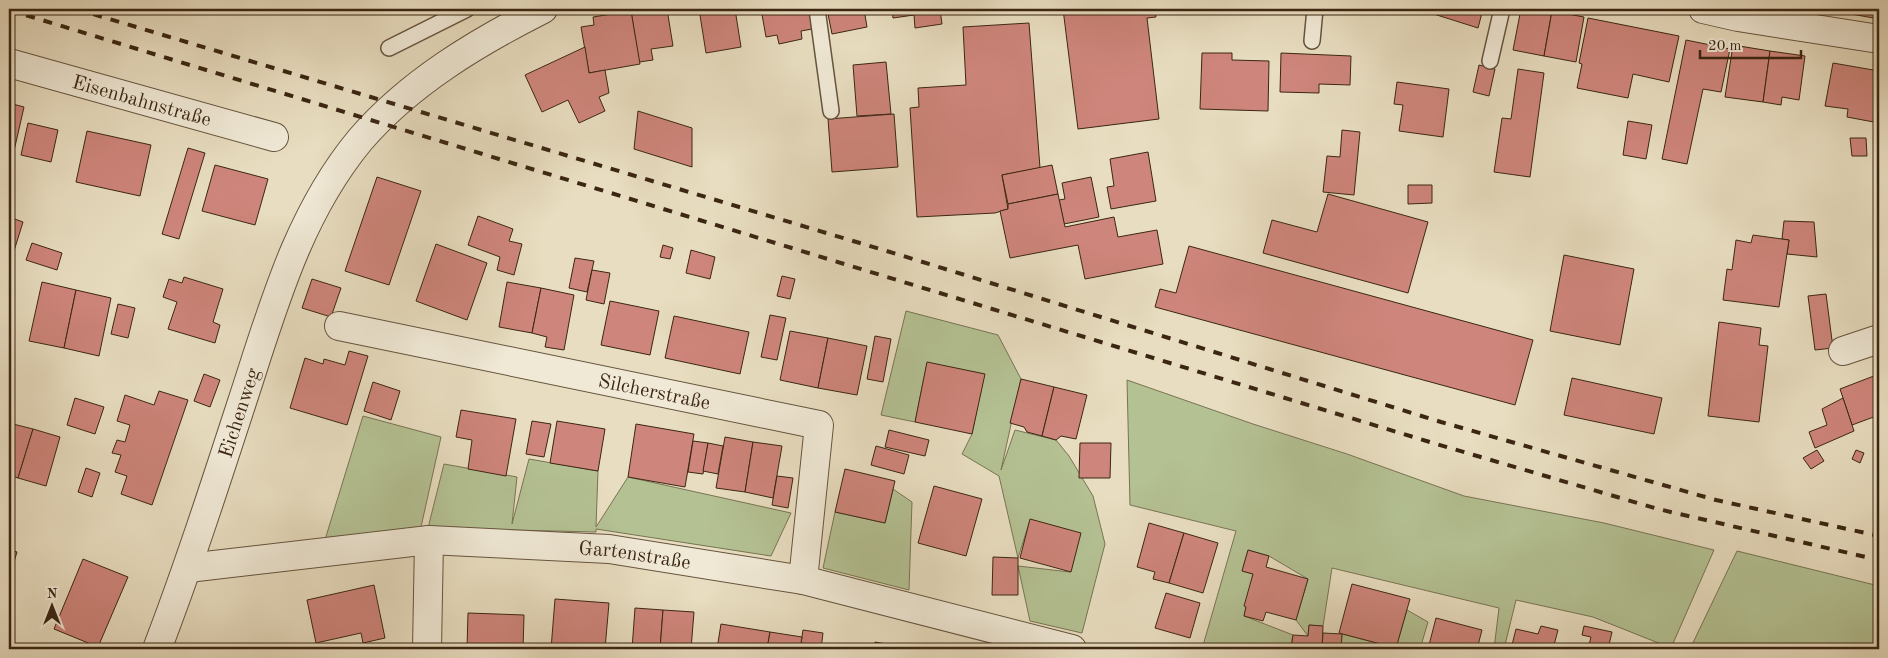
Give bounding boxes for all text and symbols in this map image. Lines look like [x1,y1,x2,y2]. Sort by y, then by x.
scale bar [1700,28,1802,60]
text: 20 m [1708,39,1742,54]
street label: Eisenbahnstraße [70,73,213,131]
street label: Eichenweg [216,366,264,461]
street label: Silcherstraße [596,372,712,414]
street label: Gartenstraße [578,539,692,574]
north arrow [28,580,78,630]
text: N [47,587,58,601]

